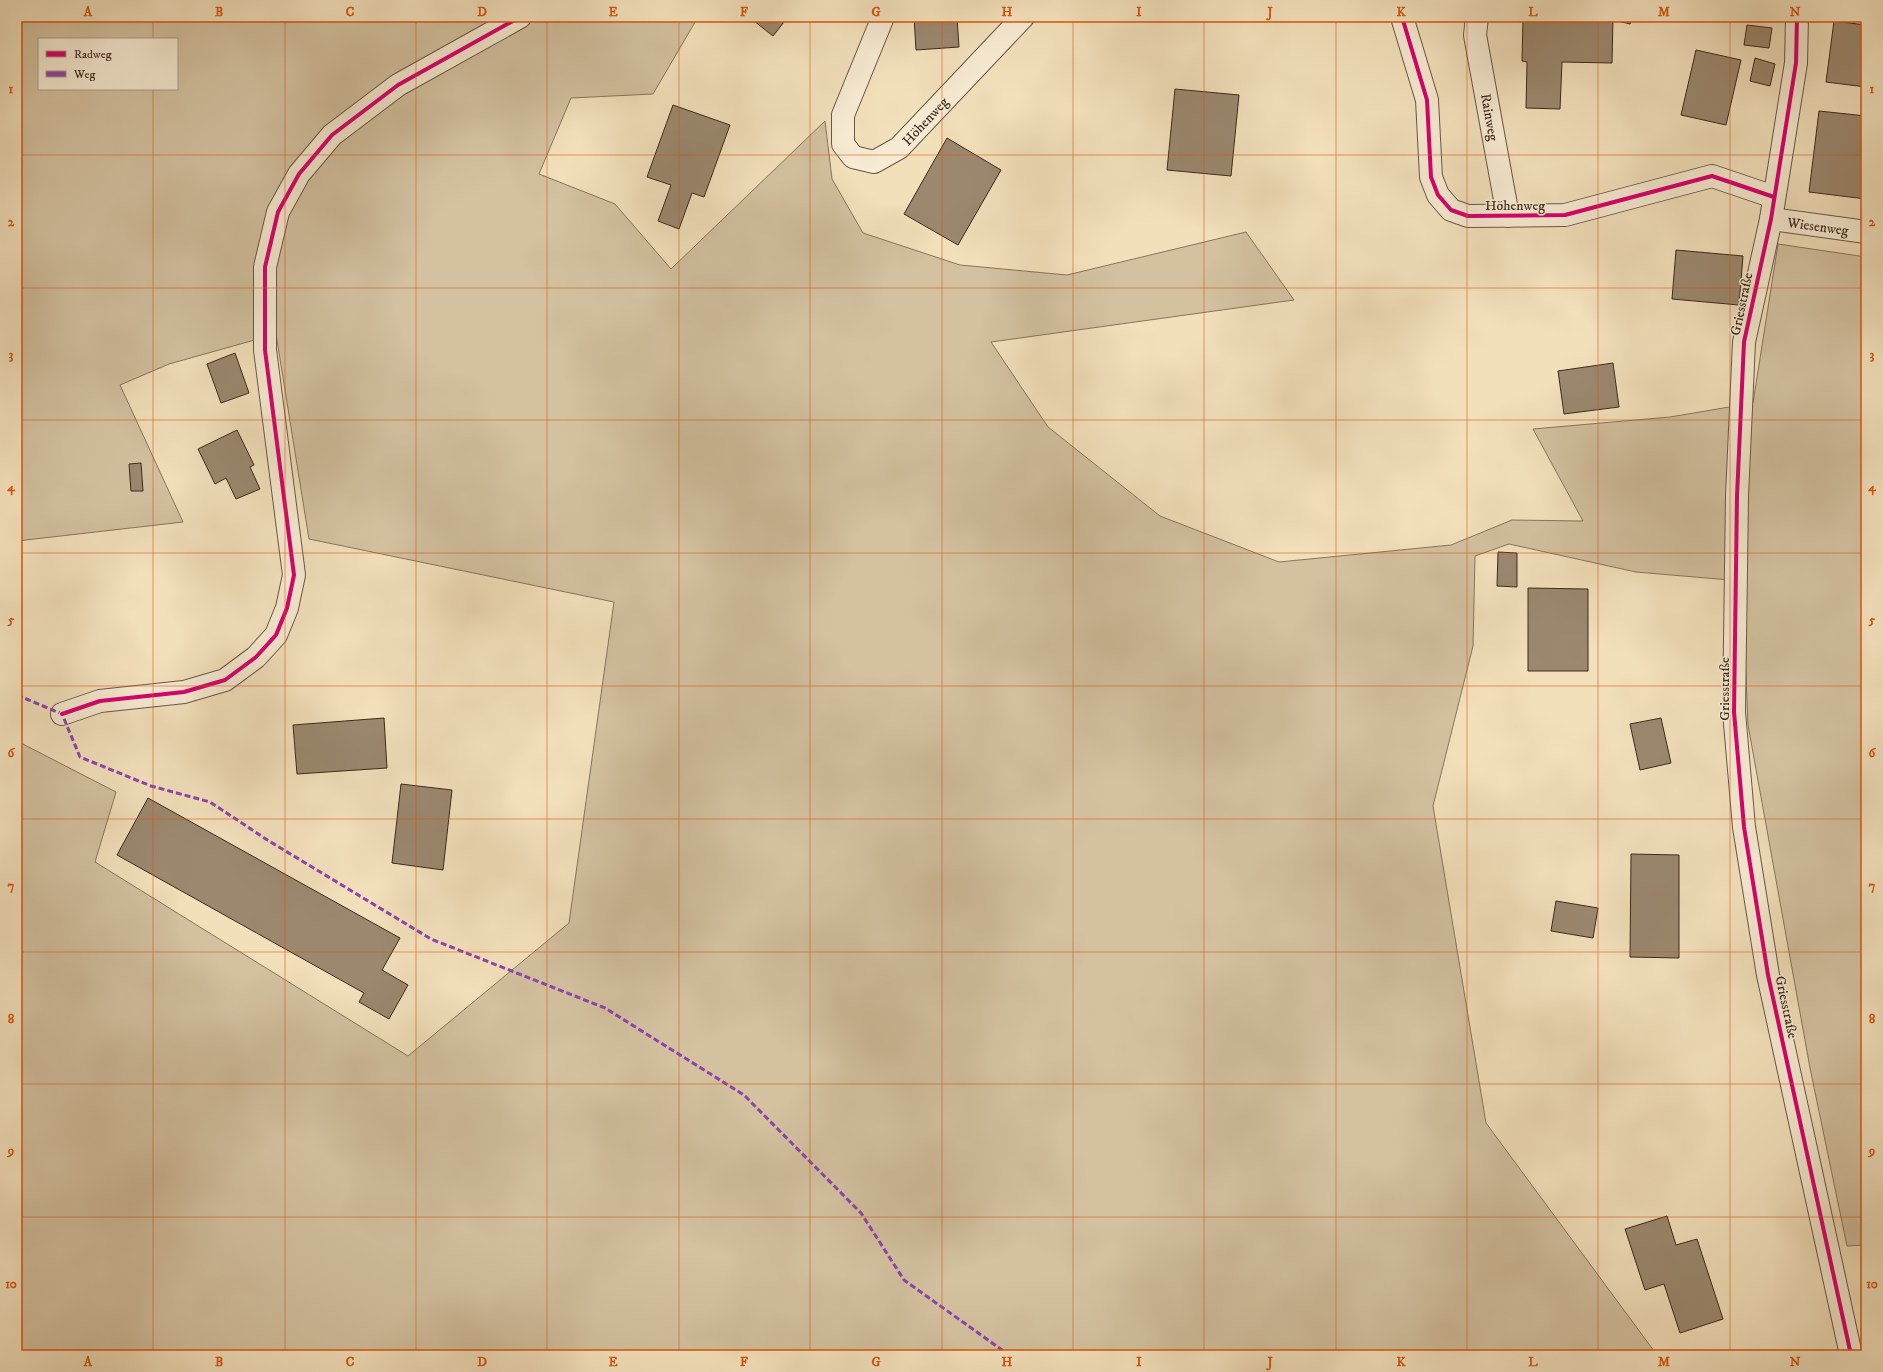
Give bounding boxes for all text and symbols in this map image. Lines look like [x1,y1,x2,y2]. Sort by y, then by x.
text: A [83,4,93,20]
text: B [215,4,223,20]
text: C [346,4,355,20]
text: D [477,4,487,20]
text: E [608,4,618,20]
text: F [740,4,749,20]
text: G [871,4,881,20]
text: H [1002,4,1013,20]
text: I [1136,4,1142,20]
text: J [1265,4,1273,21]
text: K [1396,4,1406,20]
text: L [1528,4,1538,20]
text: M [1658,4,1670,20]
text: N [1790,4,1801,20]
legend [38,38,178,90]
text: Radweg [74,47,112,62]
text: Weg [73,67,95,82]
text: 1 [9,81,14,97]
text: 1 [1870,81,1875,97]
street label: Rainweg [1476,92,1502,142]
street label: Höhenweg [899,93,953,150]
street label: Höhenweg [1485,197,1545,215]
text: 2 [8,214,15,230]
street label: Wiesenweg [1785,214,1850,240]
text: 2 [1869,214,1876,230]
street label: Griesstraße [1727,271,1757,337]
text: 3 [9,347,14,363]
text: 3 [1870,347,1875,363]
text: 4 [6,479,15,496]
text: 4 [1867,479,1876,496]
text: 5 [7,612,15,628]
text: 5 [1868,612,1876,628]
street label: Griesstraße [1716,657,1734,721]
text: 6 [8,745,16,761]
text: 6 [1869,745,1877,761]
text: 7 [8,878,15,894]
text: 7 [1869,878,1876,894]
street label: Griesstraße [1771,974,1801,1040]
text: 8 [8,1011,15,1027]
text: 8 [1869,1011,1876,1027]
text: 9 [7,1143,14,1159]
text: 9 [1868,1143,1875,1159]
text: 10 [5,1276,17,1292]
text: 10 [1866,1276,1878,1292]
text: A [83,1354,93,1370]
text: B [215,1354,223,1370]
text: C [346,1354,355,1370]
text: D [477,1354,487,1370]
text: E [608,1354,618,1370]
text: F [740,1354,749,1370]
text: G [871,1354,881,1370]
text: H [1002,1354,1013,1370]
text: I [1136,1354,1142,1370]
text: J [1265,1354,1273,1371]
text: K [1396,1354,1406,1370]
text: L [1528,1354,1538,1370]
text: M [1658,1354,1670,1370]
text: N [1790,1354,1801,1370]

